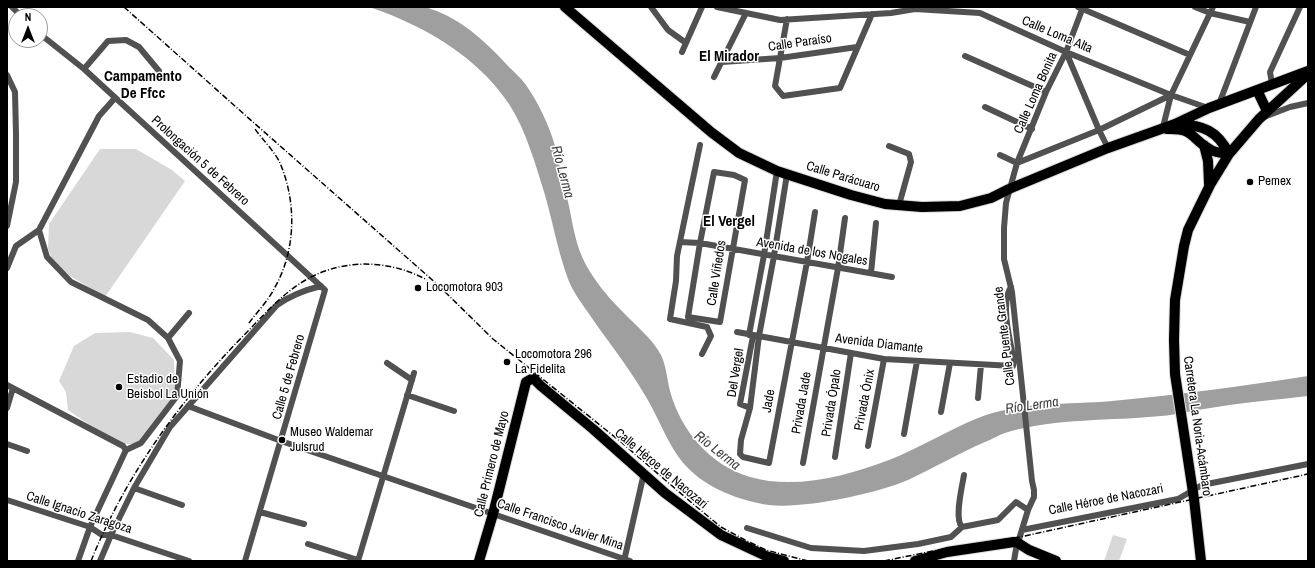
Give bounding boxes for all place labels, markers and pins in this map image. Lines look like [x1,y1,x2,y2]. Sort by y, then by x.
place label: Pemex [1258,174,1291,190]
marker: Pemex [1245,177,1255,187]
place label: Locomotora 903 [426,280,503,296]
marker: Locomotora 903 [413,283,423,293]
place label: Locomotora 296 La Fidelita [515,347,592,378]
marker: Locomotora 296 La Fidelita [502,357,512,367]
place label: Estadio de Beisbol La Unión [127,372,209,403]
marker: Estadio de Beisbol La Unión [114,382,124,392]
place label: Museo Waldemar Julsrud [290,425,373,456]
marker: Museo Waldemar Julsrud [277,435,287,445]

